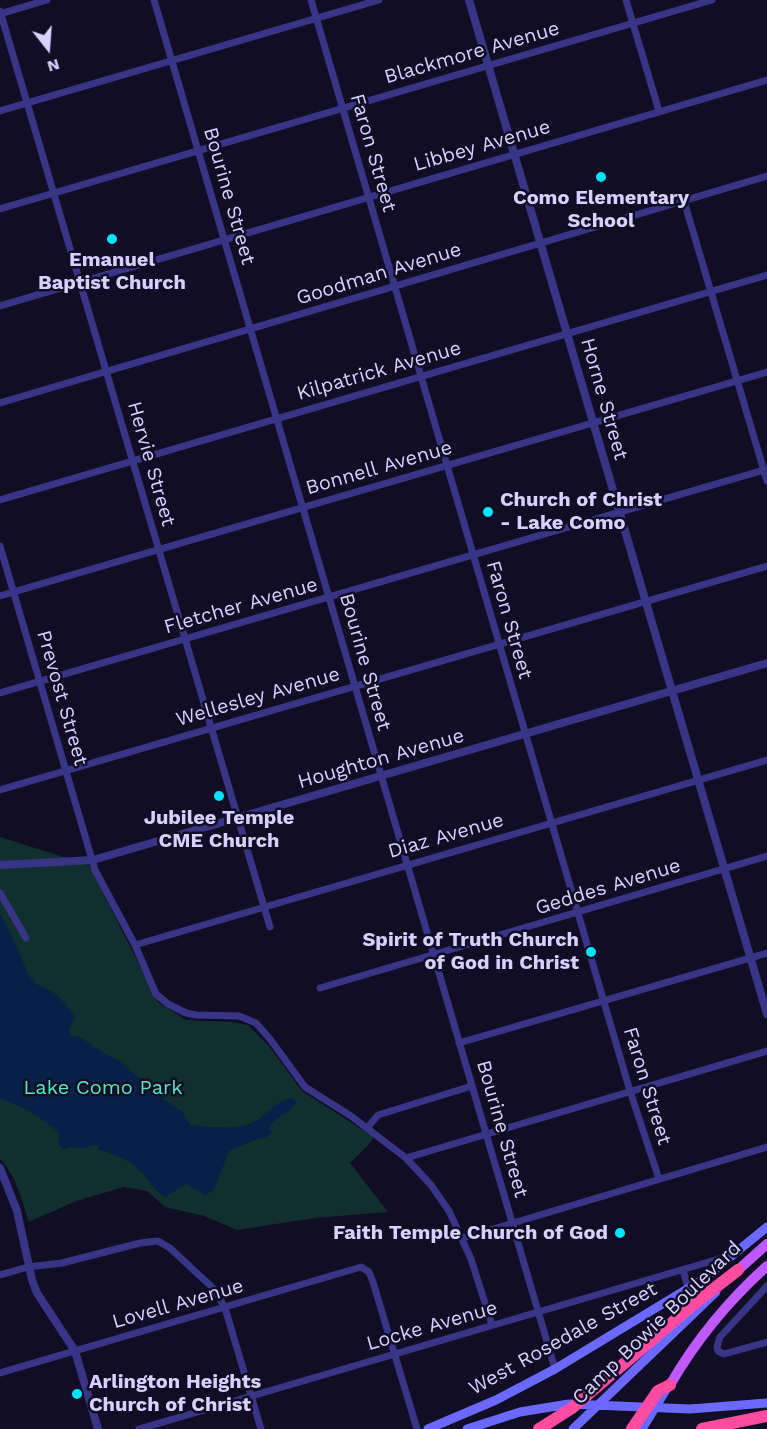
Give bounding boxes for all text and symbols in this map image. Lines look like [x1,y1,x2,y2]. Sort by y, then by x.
street label: Blackmore Avenue [382,17,562,89]
north arrow [18,18,78,78]
text: N [45,55,62,77]
street label: Faron Street [345,91,401,215]
street label: Libbey Avenue [411,115,553,177]
street label: Bourine Street [198,125,260,267]
marker: Como Elementary School [594,170,608,184]
place label: Como Elementary School [513,186,689,233]
marker: Emanuel Baptist Church [105,232,119,246]
street label: Goodman Avenue [294,237,464,311]
place label: Emanuel Baptist Church [38,248,186,295]
street label: Horne Street [575,335,633,463]
street label: Kilpatrick Avenue [294,336,464,406]
street label: Hervie Street [122,399,180,529]
street label: Bonnell Avenue [303,436,455,500]
place label: Church of Christ - Lake Como [500,488,662,535]
marker: Church of Christ - Lake Como [481,505,495,519]
street label: Faron Street [481,558,537,682]
street label: Fletcher Avenue [161,573,321,639]
street label: Bourine Street [334,591,396,733]
street label: Prevost Street [31,628,93,768]
street label: Wellesley Avenue [173,662,343,732]
street label: Houghton Avenue [295,724,467,794]
marker: Jubilee Temple CME Church [212,789,226,803]
place label: Jubilee Temple CME Church [144,806,294,853]
street label: Diaz Avenue [385,808,507,864]
street label: Geddes Avenue [532,853,684,921]
place label: Spirit of Truth Church of God in Christ [362,928,579,975]
marker: Spirit of Truth Church of God in Christ [584,945,598,959]
street label: Faron Street [618,1024,676,1148]
street label: Bourine Street [471,1058,533,1200]
park label: Lake Como Park [23,1076,183,1100]
place label: Faith Temple Church of God [333,1221,608,1245]
marker: Faith Temple Church of God [613,1226,627,1240]
street label: Camp Bowie Boulevard [568,1236,746,1410]
street label: Lovell Avenue [110,1274,246,1334]
street label: West Rosedale Street [465,1277,661,1401]
street label: Locke Avenue [364,1296,500,1356]
place label: Arlington Heights Church of Christ [89,1370,261,1417]
marker: Arlington Heights Church of Christ [70,1387,84,1401]

